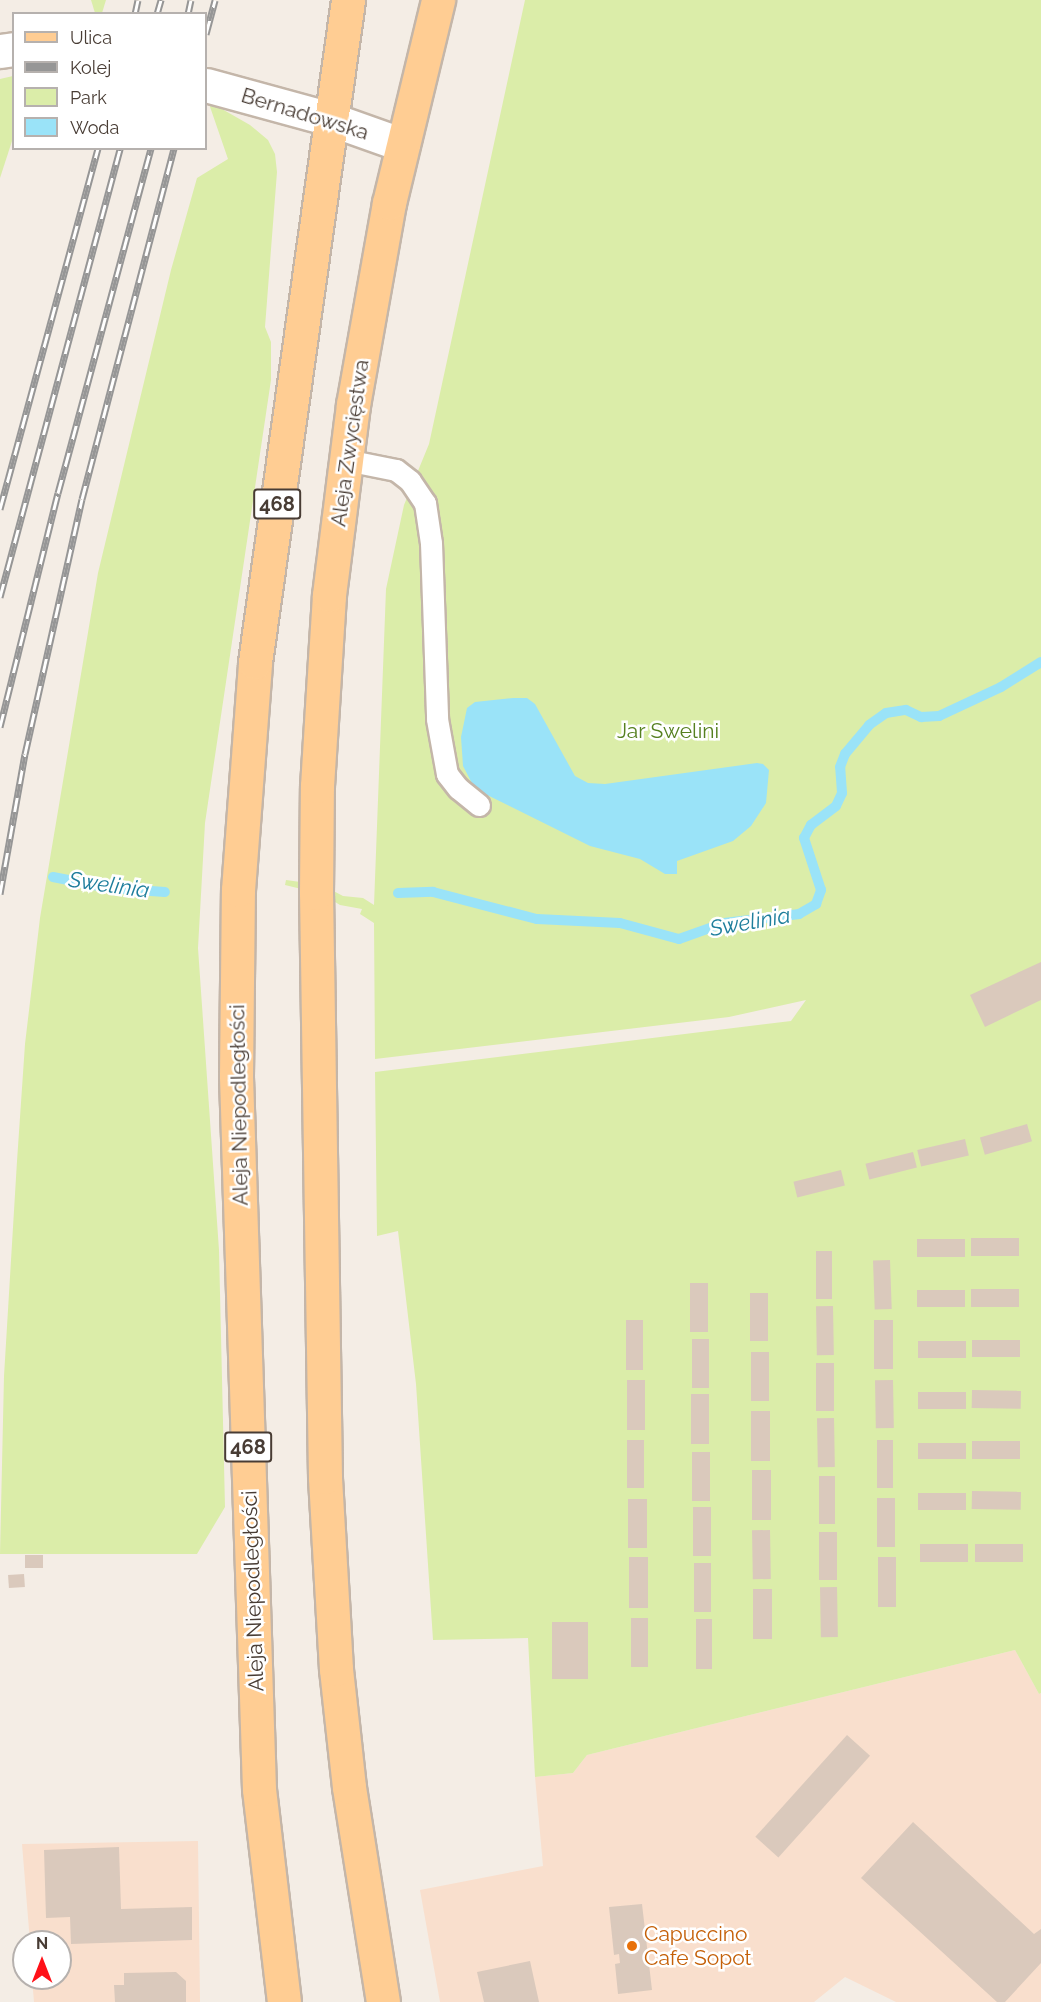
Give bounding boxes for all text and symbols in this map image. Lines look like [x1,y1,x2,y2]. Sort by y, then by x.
legend [12,12,207,150]
text: Ulica [70,27,112,48]
text: Kolej [70,57,111,78]
street label: Bernadowska [238,83,372,145]
text: Park [70,87,107,108]
text: Woda [70,117,119,138]
street label: Aleja Zwycięstwa [326,358,374,528]
road number: 468 [253,487,301,521]
park label: Jar Swelini [617,718,719,744]
water label: Swelinia [67,866,151,904]
water label: Swelinia [708,902,792,942]
street label: Aleja Niepodległości [225,1004,253,1206]
road number: 468 [224,1430,272,1464]
street label: Aleja Niepodległości [237,1490,269,1692]
place label: Capuccino Cafe Sopot [644,1921,752,1971]
north arrow [12,1930,72,1990]
text: N [36,1934,48,1953]
marker: Capuccino Cafe Sopot [625,1939,639,1953]

